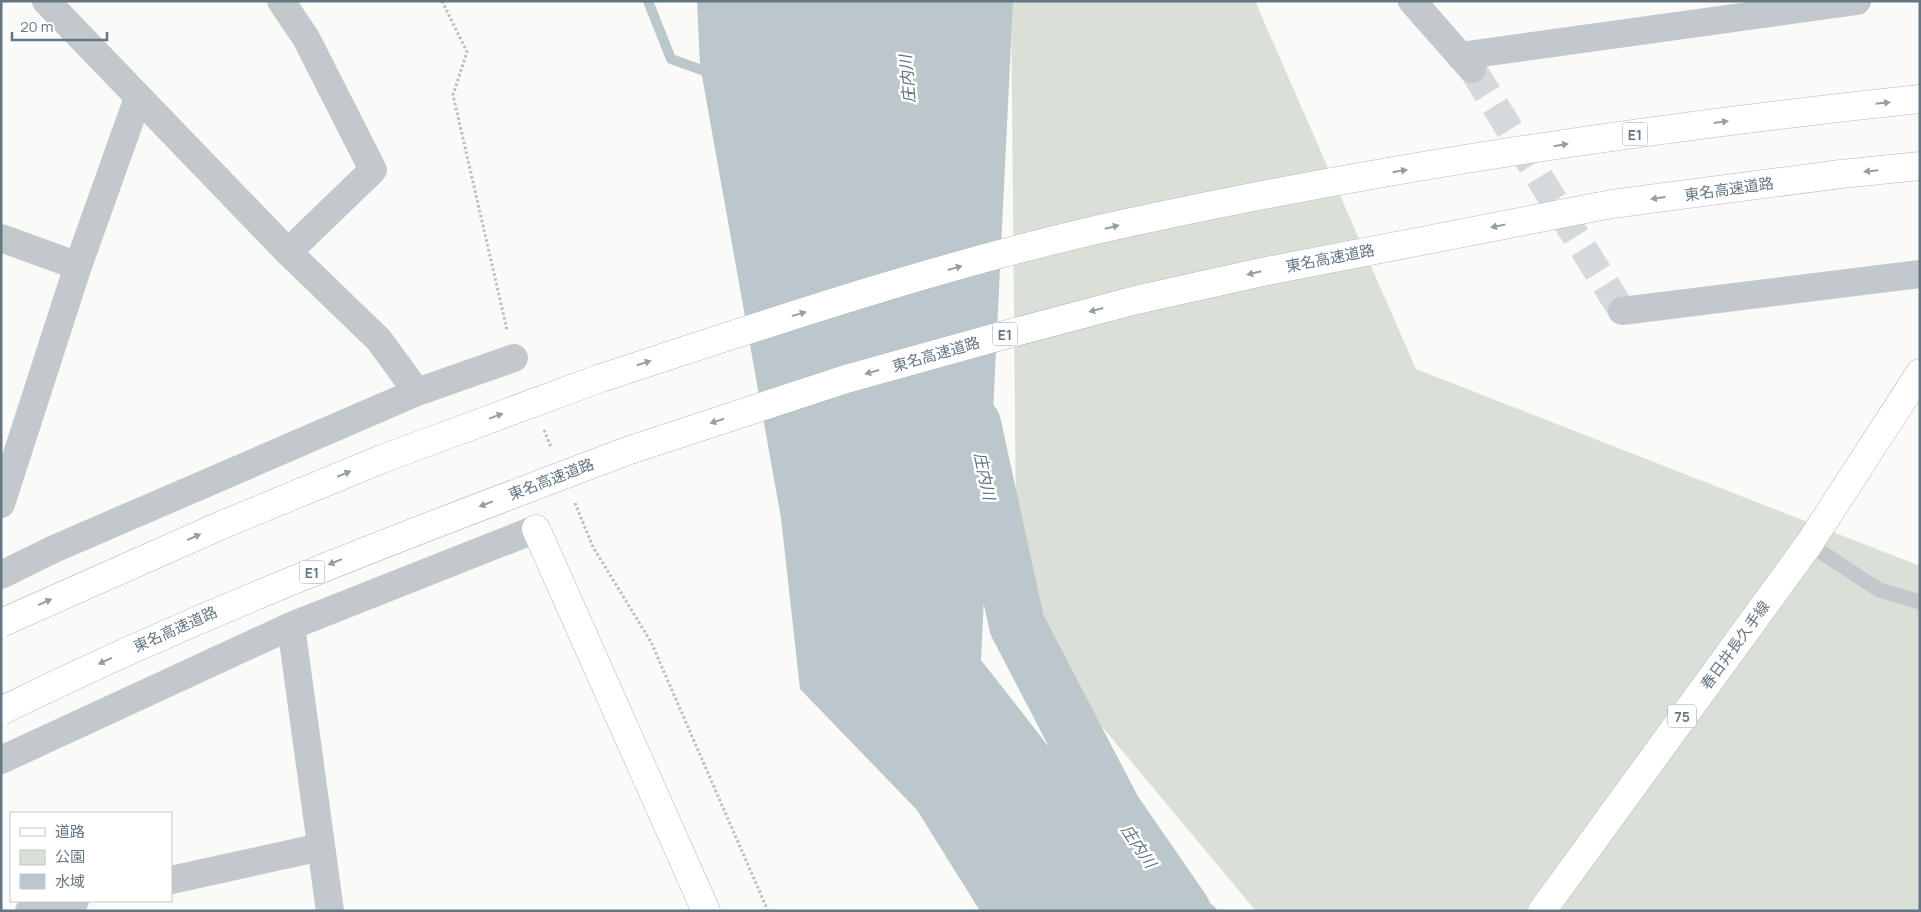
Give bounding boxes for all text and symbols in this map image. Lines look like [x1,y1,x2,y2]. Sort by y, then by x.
scale bar [12,10,108,42]
text: 20 m [20,16,53,37]
water label: 庄内川 [894,52,920,104]
one-way arrow [1875,99,1891,107]
one-way arrow [1714,118,1730,126]
road number: E1 [1622,122,1648,146]
one-way arrow [1553,140,1569,148]
one-way arrow [1392,166,1408,174]
one-way arrow [1863,167,1879,175]
street label: 東名高速道路 [1683,172,1775,206]
one-way arrow [1650,194,1666,202]
one-way arrow [1105,222,1120,230]
one-way arrow [1490,222,1506,230]
street label: 東名高速道路 [1284,239,1376,277]
one-way arrow [948,263,963,271]
one-way arrow [1247,269,1262,277]
one-way arrow [1088,307,1103,315]
one-way arrow [792,309,807,317]
road number: E1 [992,322,1018,346]
street label: 東名高速道路 [890,332,982,376]
one-way arrow [637,359,652,367]
one-way arrow [864,369,879,377]
one-way arrow [489,412,503,420]
one-way arrow [709,418,724,426]
water label: 庄内川 [969,450,1001,504]
street label: 東名高速道路 [505,453,597,505]
one-way arrow [337,470,351,478]
one-way arrow [478,500,493,508]
one-way arrow [187,533,201,541]
one-way arrow [328,559,342,567]
road number: E1 [300,560,324,584]
street label: 春日井長久手線 [1696,596,1774,694]
one-way arrow [38,598,52,606]
street label: 東名高速道路 [130,601,220,657]
one-way arrow [98,658,112,666]
road number: 75 [1668,704,1696,728]
legend [10,812,172,902]
water label: 庄内川 [1116,820,1163,874]
text: 道路 [55,821,85,842]
text: 公園 [55,846,85,867]
text: 水域 [55,871,85,892]

